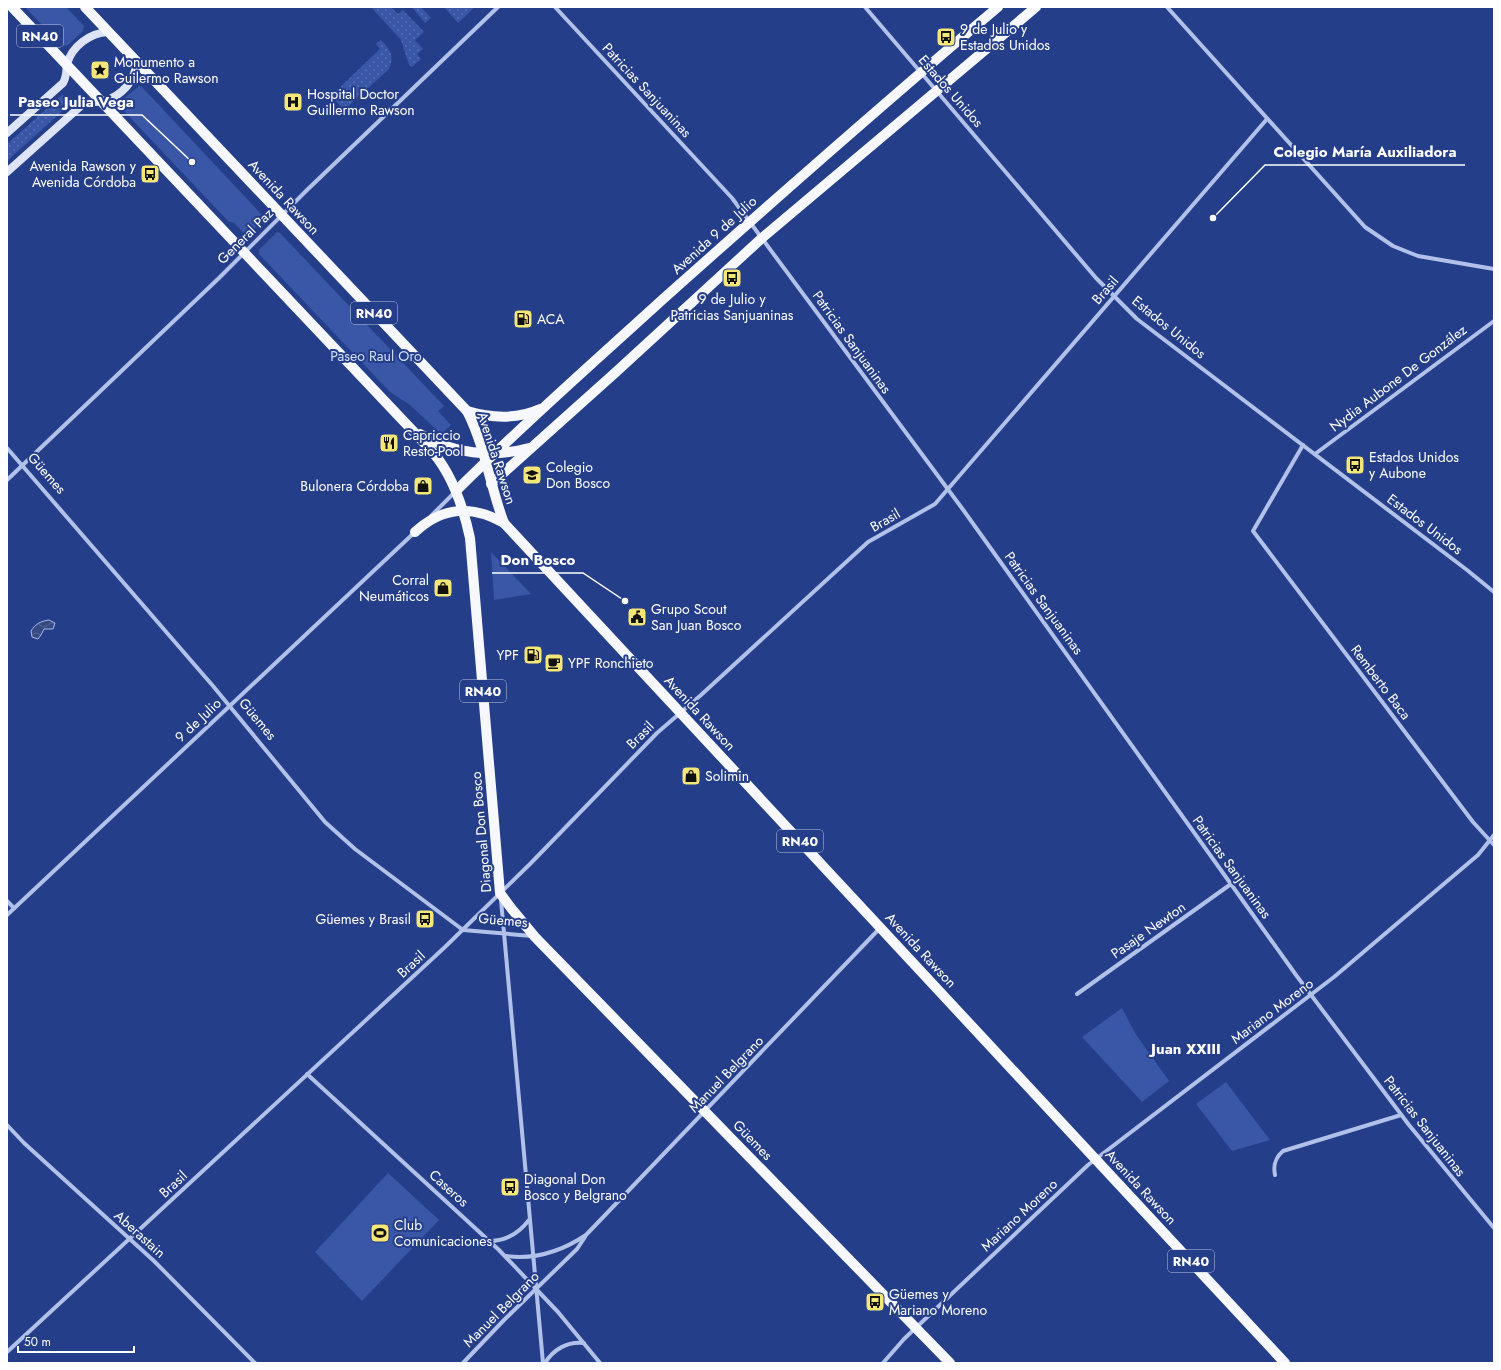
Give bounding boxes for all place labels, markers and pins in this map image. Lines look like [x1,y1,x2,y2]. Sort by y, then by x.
place label: 9 de Julio y Estados Unidos [960,19,1050,55]
bus stop icon: 9 de Julio y Estados Unidos [935,26,957,48]
place label: Monumento a Guilermo Rawson [114,52,219,88]
place icon: Monumento a Guilermo Rawson [89,59,111,81]
place label: Hospital Doctor Guillermo Rawson [307,84,415,120]
callout: Paseo Julia Vega [10,88,142,115]
hospital icon: Hospital Doctor Guillermo Rawson [282,91,304,113]
callout: Colegio María Auxiliadora [1265,138,1465,165]
place label: Avenida Rawson y Avenida Córdoba [29,156,137,192]
bus stop icon: Avenida Rawson y Avenida Córdoba [139,163,161,185]
bus stop icon: 9 de Julio y Patricias Sanjuaninas [721,267,743,289]
place label: 9 de Julio y Patricias Sanjuaninas [671,289,794,325]
fuel station icon: ACA [512,308,534,330]
place label: ACA [537,309,565,329]
place label: Capriccio Resto-Pool [403,425,463,461]
restaurant icon: Capriccio Resto-Pool [378,432,400,454]
place label: Estados Unidos y Aubone [1369,447,1459,483]
bus stop icon: Estados Unidos y Aubone [1344,454,1366,476]
place label: Colegio Don Bosco [546,457,611,493]
school or university icon: Colegio Don Bosco [521,464,543,486]
shop icon: Bulonera Córdoba [412,475,434,497]
place label: Bulonera Córdoba [300,476,409,496]
callout: Don Bosco [492,546,583,573]
place label: Corral Neumáticos [359,570,429,606]
shop icon: Corral Neumáticos [432,577,454,599]
place label: Grupo Scout San Juan Bosco [651,599,742,635]
public building icon: Grupo Scout San Juan Bosco [626,606,648,628]
fuel station icon: YPF [522,644,544,666]
place label: YPF [496,645,519,665]
cafe icon: YPF Ronchieto [543,652,565,674]
place label: YPF Ronchieto [568,653,654,673]
shop icon: Solimin [680,765,702,787]
place label: Solimin [705,766,749,786]
bus stop icon: Güemes y Brasil [414,908,436,930]
place label: Güemes y Brasil [315,909,411,929]
place label: Diagonal Don Bosco y Belgrano [524,1169,627,1205]
bus stop icon: Diagonal Don Bosco y Belgrano [499,1176,521,1198]
place label: Club Comunicaciones [394,1215,492,1251]
sports icon: Club Comunicaciones [369,1222,391,1244]
place label: Güemes y Mariano Moreno [889,1284,988,1320]
bus stop icon: Güemes y Mariano Moreno [864,1291,886,1313]

